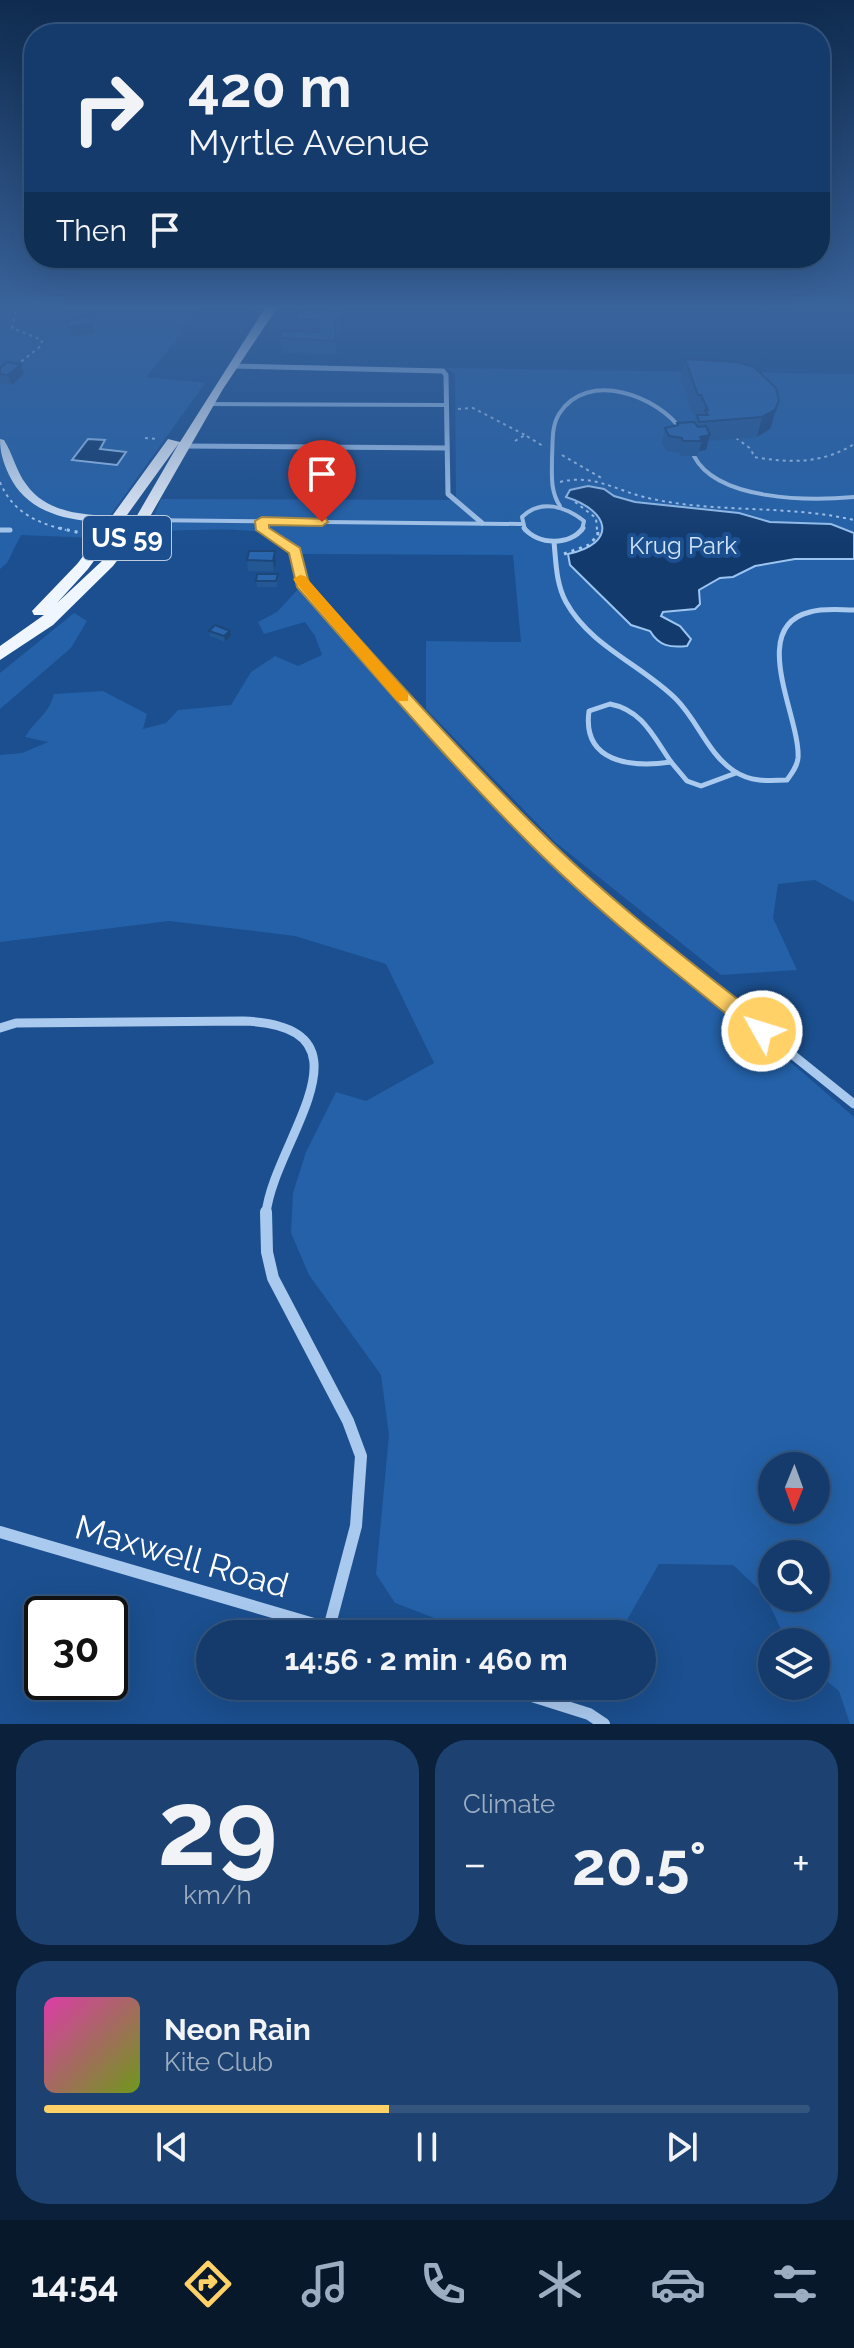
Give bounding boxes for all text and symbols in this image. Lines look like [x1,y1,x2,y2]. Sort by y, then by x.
text: 420 m [188,54,352,120]
icon: right [56,56,160,160]
text: Myrtle Avenue [188,121,429,163]
icon: arrive [143,208,187,252]
text: Then [56,213,127,248]
pin [288,440,356,522]
icon: arrive [300,452,344,496]
road number: US 59 [83,516,171,560]
park label: Krug Park [629,531,737,560]
position arrow [720,989,804,1073]
north arrow [758,1452,830,1524]
map controls [758,1452,830,1700]
street label: Maxwell Road [71,1506,293,1606]
button: search [758,1540,830,1612]
speed limit sign: 30 [24,1596,128,1700]
button: layers [758,1628,830,1700]
text: 14:56 · 2 min · 460 m [284,1642,568,1677]
text: 29 [158,1767,277,1889]
text: Climate [463,1789,555,1819]
text: 20.5° [572,1829,706,1899]
text: − [463,1838,487,1889]
text: + [792,1838,810,1889]
text: km/h [183,1880,252,1910]
text: Neon Rain [164,2012,311,2047]
text: Kite Club [164,2047,273,2077]
icon: previous [150,2125,194,2169]
icon: pause [405,2125,449,2169]
icon: next [660,2125,704,2169]
icon: directions [180,2256,236,2312]
icon: music [297,2256,353,2312]
icon: phone [415,2256,471,2312]
icon: climate [532,2256,588,2312]
icon: car [650,2256,706,2312]
icon: filters [767,2256,823,2312]
text: 14:54 [31,2263,118,2305]

